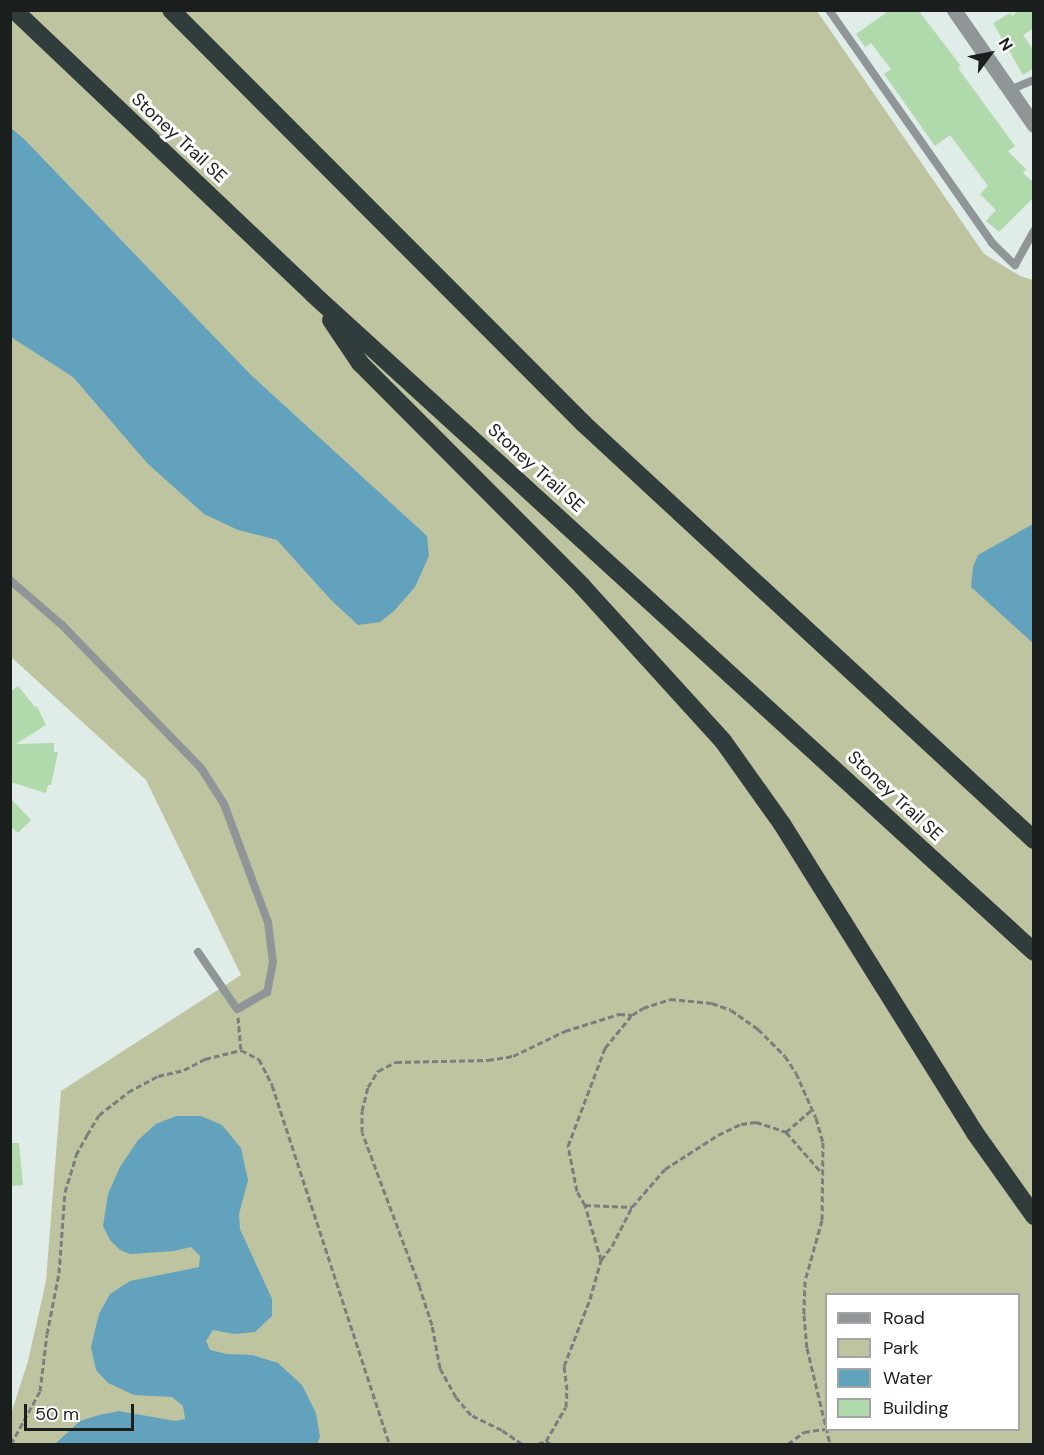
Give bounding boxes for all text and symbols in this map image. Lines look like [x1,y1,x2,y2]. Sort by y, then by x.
north arrow [960,24,1020,84]
text: N [994,34,1018,55]
street label: Stoney Trail SE [127,88,231,188]
street label: Stoney Trail SE [483,419,589,517]
street label: Stoney Trail SE [843,746,947,846]
legend [825,1293,1020,1431]
text: Road [883,1306,925,1330]
text: Park [883,1336,919,1360]
text: Water [883,1366,933,1390]
scale bar [27,1392,136,1430]
text: Building [883,1396,948,1420]
text: 50 m [35,1402,79,1426]

